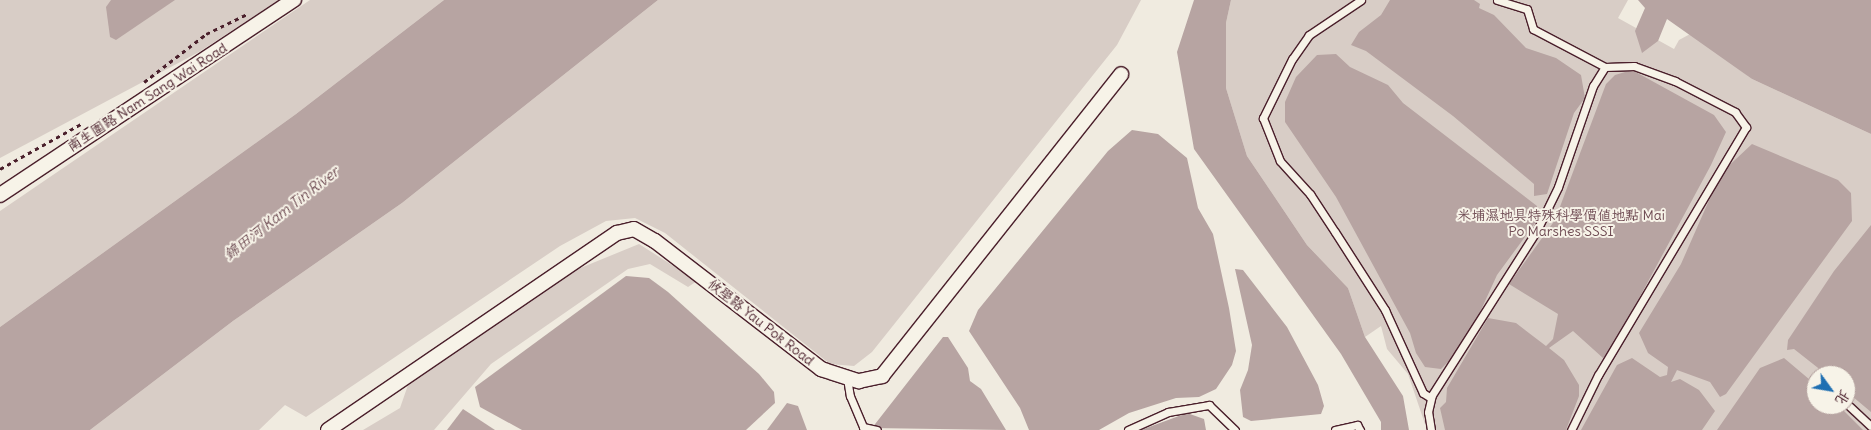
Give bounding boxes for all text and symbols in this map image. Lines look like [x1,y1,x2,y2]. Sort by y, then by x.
street label: 南生圍路 Nam Sang Wai Road [64,39,230,155]
water label: 錦田河 Kam Tin River [220,163,342,263]
park label: 米埔濕地具特殊科學價值地點 Mai Po Marshes SSSI [1457,207,1665,240]
street label: 攸壆路 Yau Pok Road [704,275,818,369]
north arrow [1806,365,1856,415]
text: 北 [1832,387,1854,408]

